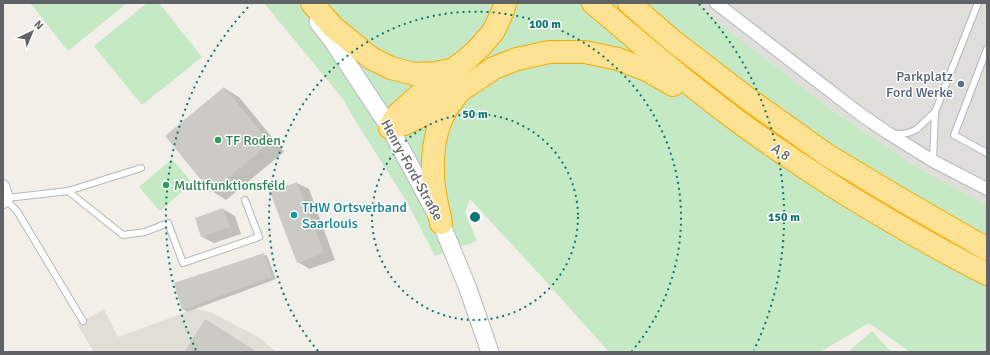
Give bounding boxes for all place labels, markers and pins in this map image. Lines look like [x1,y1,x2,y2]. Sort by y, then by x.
place label: Parkplatz Ford Werke [886,68,953,101]
marker: Parkplatz Ford Werke [956,79,966,89]
place label: TF Roden [226,132,281,149]
marker: TF Roden [213,135,223,145]
place label: Multifunktionsfeld [174,177,285,194]
marker: Multifunktionsfeld [161,180,171,190]
place label: THW Ortsverband Saarlouis [302,199,407,232]
marker: THW Ortsverband Saarlouis [289,210,299,220]
centre of rings [468,210,482,224]

